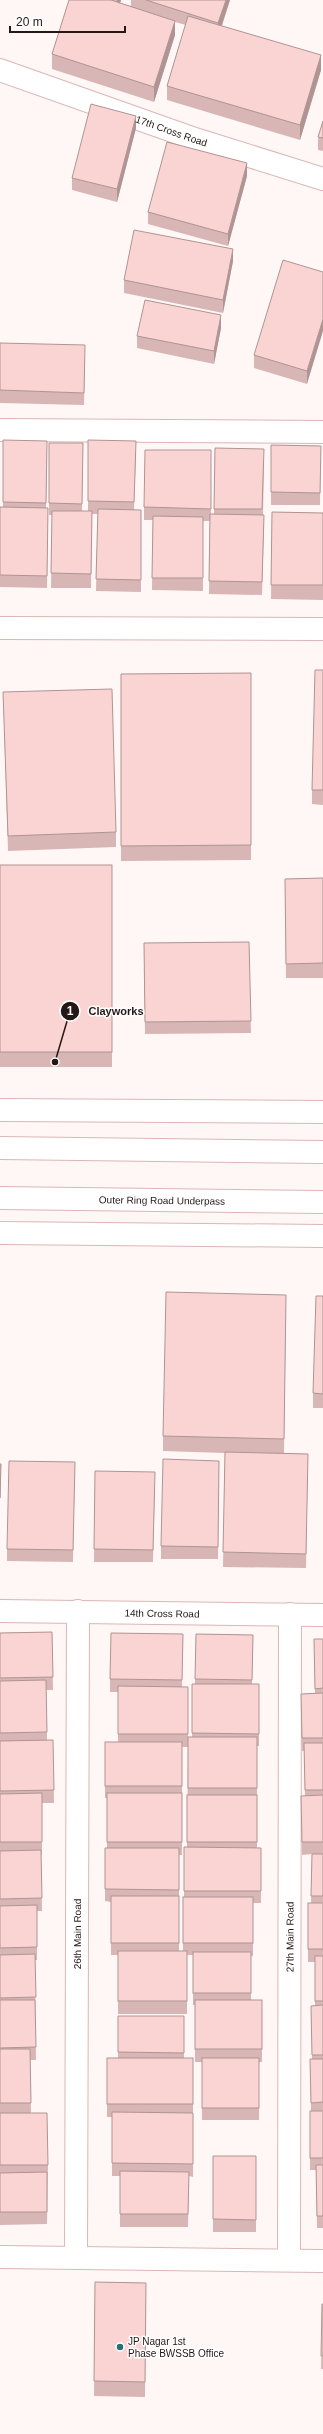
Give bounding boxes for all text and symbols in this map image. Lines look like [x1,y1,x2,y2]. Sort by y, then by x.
scale bar [10,8,125,34]
text: 20 m [16,15,43,29]
street label: 17th Cross Road [134,113,209,149]
callout: Clayworks [60,999,151,1022]
text: 1 [67,1004,74,1018]
text: Clayworks [88,1005,144,1017]
street label: Outer Ring Road Underpass [99,1194,225,1207]
street label: 14th Cross Road [124,1608,200,1619]
street label: 26th Main Road [72,1899,83,1969]
street label: 27th Main Road [284,1902,296,1972]
place label: JP Nagar 1st Phase BWSSB Office [128,2336,224,2359]
marker: JP Nagar 1st Phase BWSSB Office [115,2342,125,2352]

